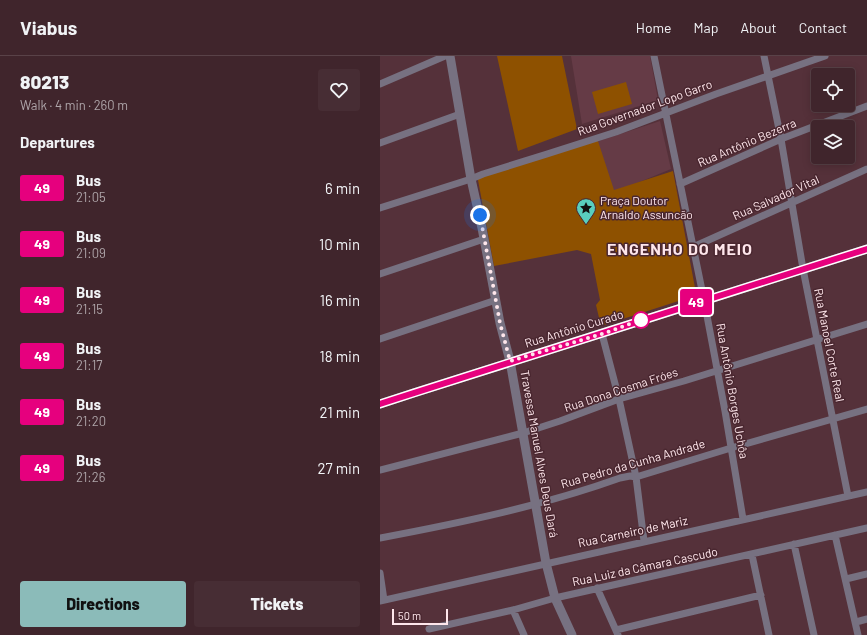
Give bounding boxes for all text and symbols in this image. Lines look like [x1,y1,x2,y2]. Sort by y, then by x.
text: Viabus [20,16,77,39]
text: Home [636,19,672,36]
text: Map [694,19,718,36]
text: About [740,19,777,36]
text: Contact [799,19,847,36]
map controls [811,68,855,164]
button: locate [811,68,855,112]
button: heart [318,69,360,111]
text: 80213 [20,70,69,93]
street label: Rua Governador Lopo Garro [575,76,714,138]
text: Walk · 4 min · 260 m [20,97,128,113]
street label: Rua Antônio Bezerra [695,115,798,169]
button: layers [811,120,855,164]
text: Departures [20,133,95,151]
text: Bus [76,171,101,189]
street label: Rua Salvador Vital [730,172,821,222]
text: 49 [34,179,50,196]
text: 6 min [325,179,360,197]
text: 21:05 [76,189,106,205]
place label: Praça Doutor Arnaldo Assuncão [600,193,693,221]
place icon: Praça Doutor Arnaldo Assuncão [575,197,597,225]
your location [470,205,490,225]
text: Bus [76,227,101,245]
text: 49 [34,235,50,252]
text: 10 min [319,235,360,253]
district label: ENGENHO DO MEIO [607,239,753,258]
text: 21:09 [76,245,106,261]
text: Bus [76,283,101,301]
street label: Rua Manoel Corte Real [812,287,848,403]
line badge: 49 [678,289,714,315]
text: 49 [34,291,50,308]
text: 16 min [320,291,360,309]
text: 49 [688,293,704,310]
text: 21:15 [76,301,103,317]
street label: Rua Antônio Curado [523,306,625,350]
unlabelled marker [632,311,650,329]
street label: Rua Antônio Borges Uchôa [714,322,752,460]
text: Bus [76,339,101,357]
text: 49 [34,347,50,364]
text: 18 min [320,347,360,365]
text: 21:17 [76,357,102,373]
street label: Rua Dona Cosma Fróes [562,364,680,414]
street label: Travessa Manuel Alves Deus Dará [518,369,562,539]
text: Bus [76,395,101,413]
text: 49 [34,403,50,420]
text: 21 min [320,403,360,421]
text: 21:20 [76,413,106,429]
street label: Rua Pedro da Cunha Andrade [559,436,706,490]
text: Bus [76,451,101,469]
text: 49 [34,459,50,476]
text: 27 min [318,459,360,477]
text: 21:26 [76,469,105,485]
street label: Rua Carneiro de Mariz [577,513,689,550]
street label: Rua Luiz da Câmara Cascudo [571,544,719,588]
button: Directions [20,581,186,627]
button: Tickets [194,581,360,627]
scale bar [392,607,448,626]
text: 50 m [398,609,421,622]

